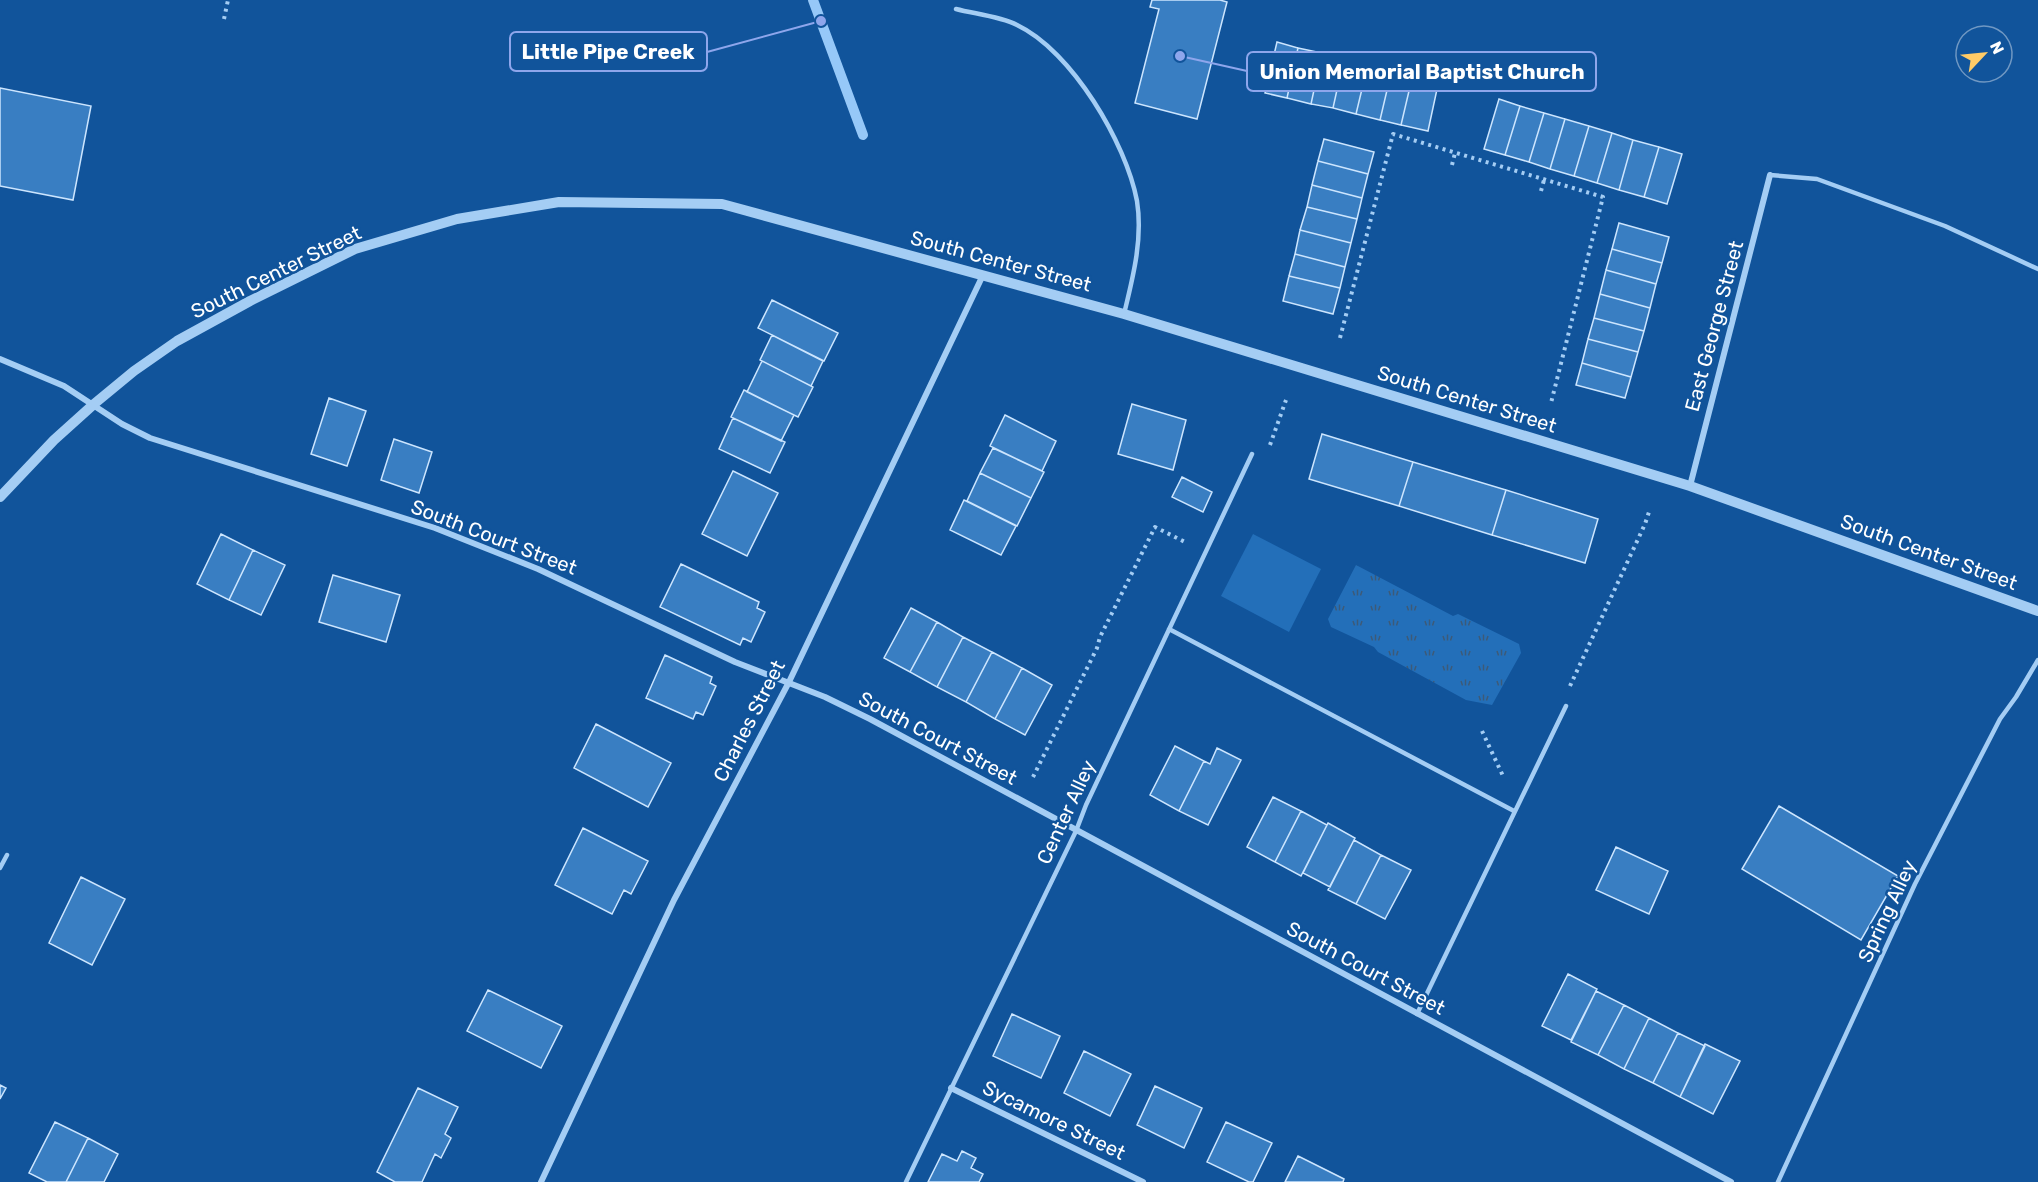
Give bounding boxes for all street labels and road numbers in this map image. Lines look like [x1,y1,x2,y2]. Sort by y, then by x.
street label: South Center Street [187,220,365,324]
street label: South Center Street [908,225,1094,297]
street label: East George Street [1680,238,1748,414]
street label: South Center Street [1374,360,1560,438]
street label: South Court Street [408,494,581,580]
street label: South Center Street [1837,509,2021,595]
street label: Charles Street [708,656,790,786]
street label: South Court Street [855,686,1021,790]
street label: Center Alley [1031,756,1101,868]
street label: Spring Alley [1853,856,1921,966]
street label: South Court Street [1283,916,1449,1020]
street label: Sycamore Street [979,1075,1129,1165]

